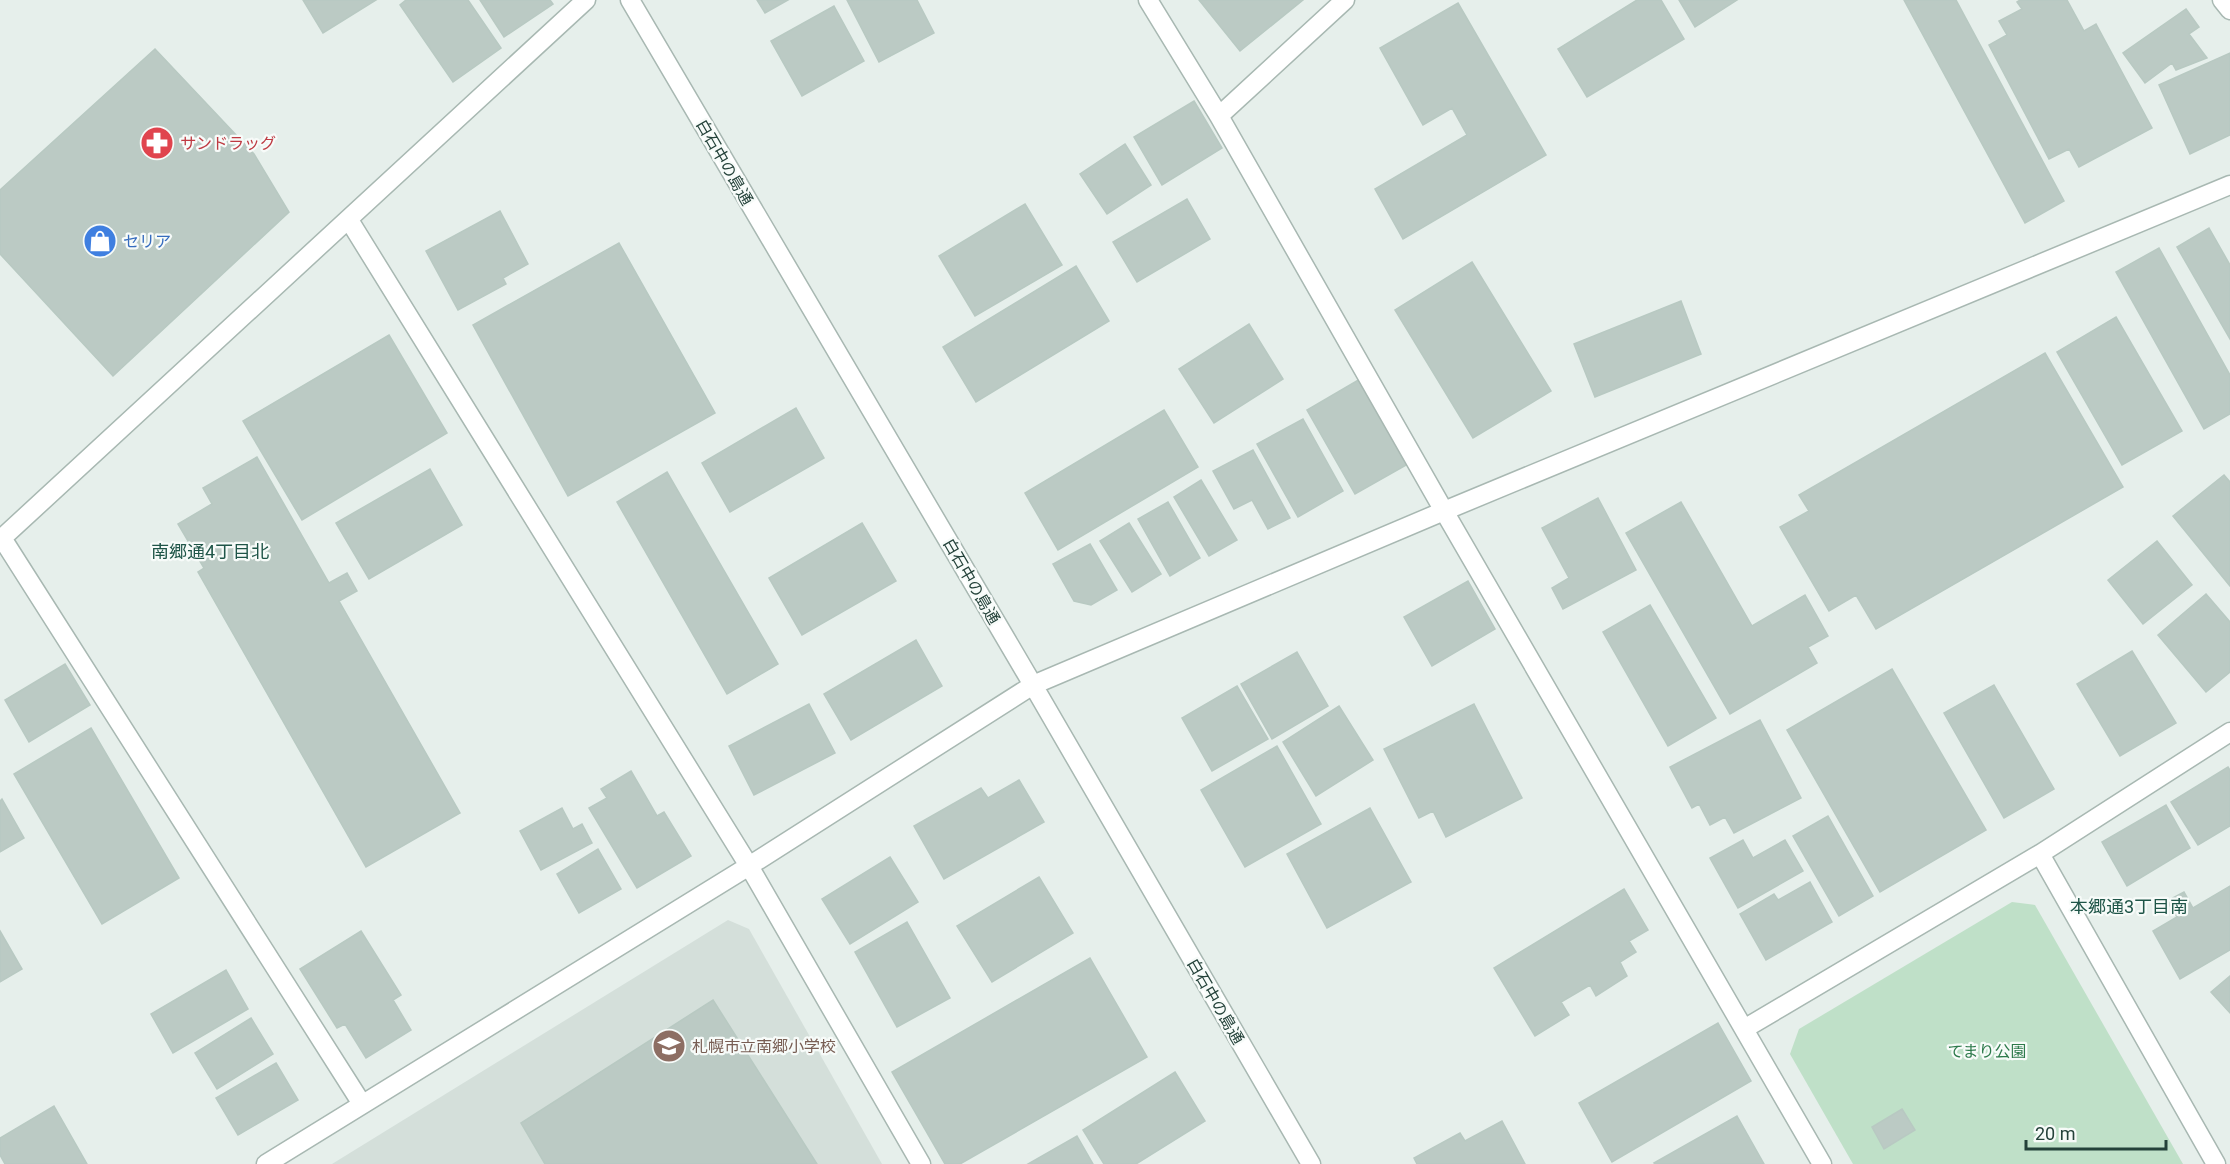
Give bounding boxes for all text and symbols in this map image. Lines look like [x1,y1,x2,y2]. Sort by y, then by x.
street label: 白石中の島通 [692,116,757,209]
pharmacy icon: サンドラッグ [139,125,175,161]
place label: サンドラッグ [180,134,276,153]
shop icon: セリア [82,223,118,259]
place label: セリア [123,232,171,251]
street label: 白石中の島通 [939,535,1004,628]
district label: 南郷通4丁目北 [151,541,269,562]
district label: 本郷通3丁目南 [2070,896,2188,917]
street label: 白石中の島通 [1183,955,1248,1048]
school or university icon: 札幌市立南郷小学校 [651,1028,687,1064]
place label: 札幌市立南郷小学校 [692,1037,836,1056]
park label: てまり公園 [1947,1042,2027,1061]
scale bar [2026,1113,2166,1151]
text: 20 m [2035,1123,2075,1144]

